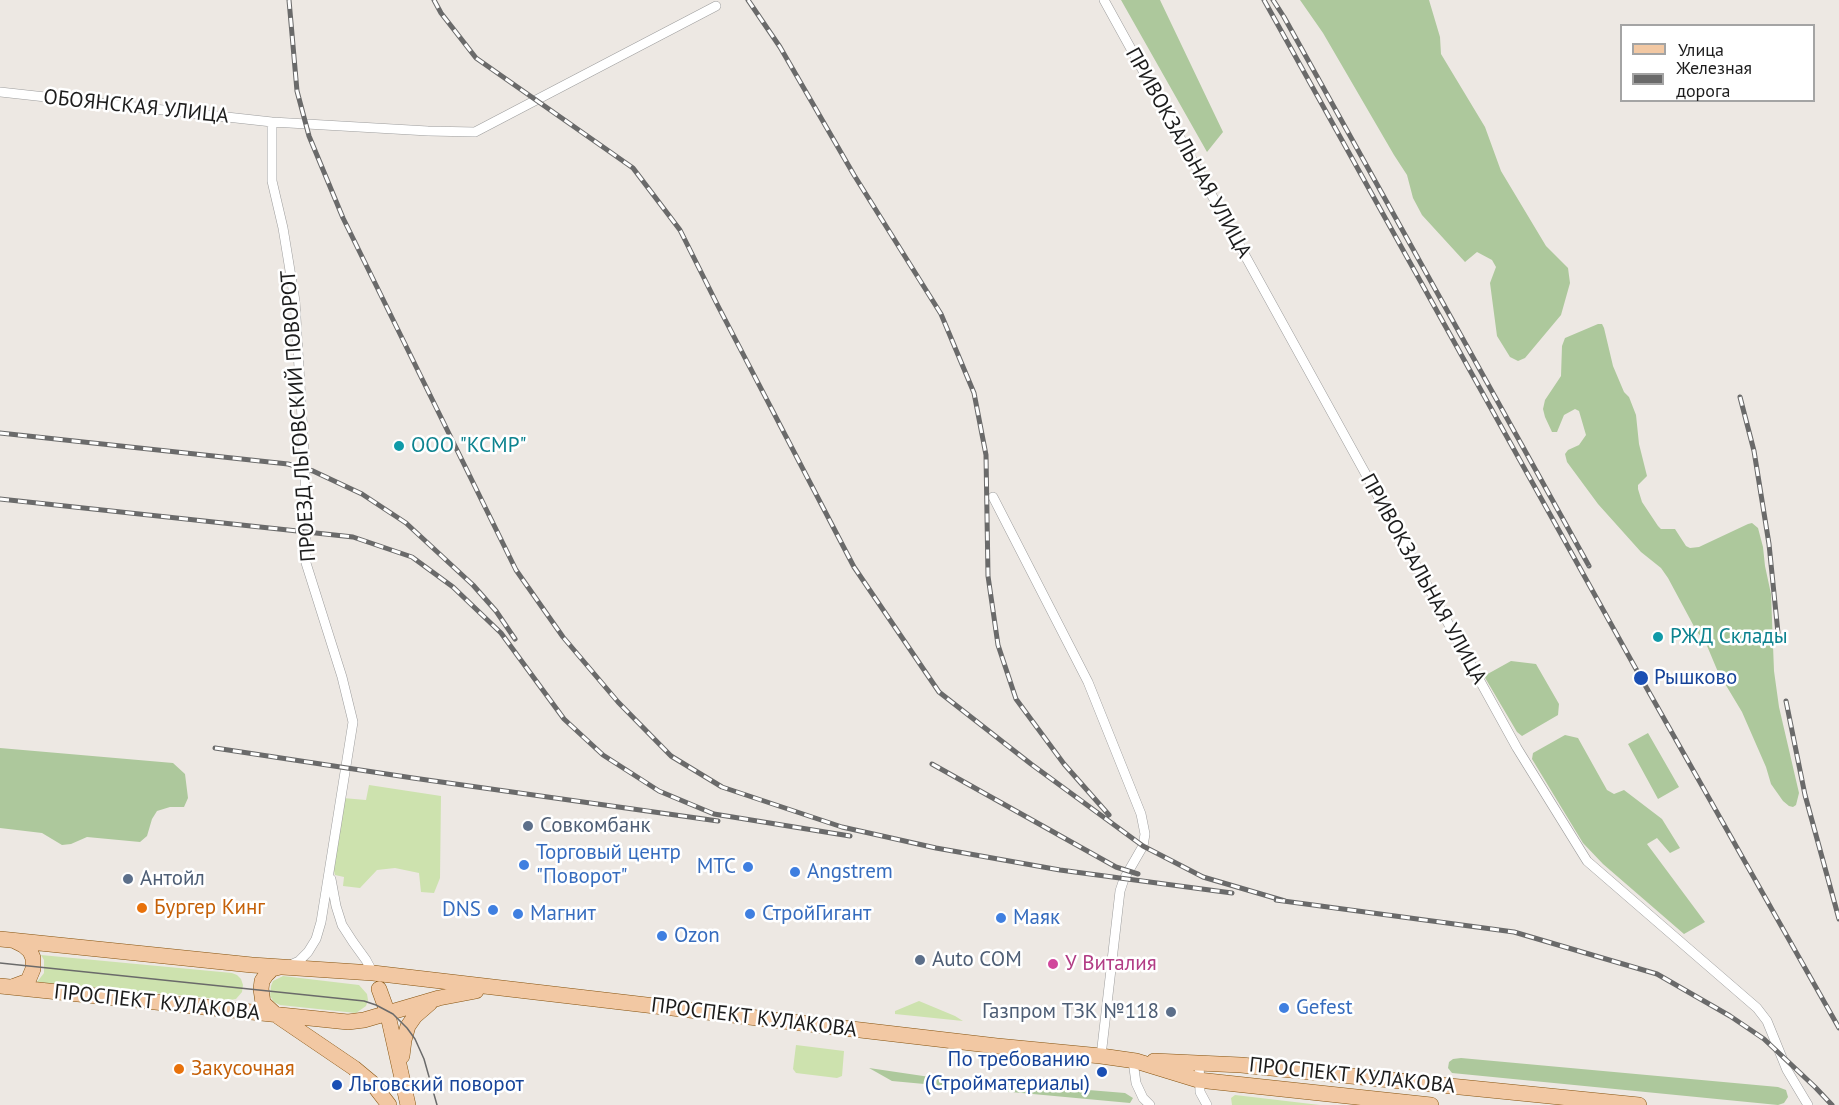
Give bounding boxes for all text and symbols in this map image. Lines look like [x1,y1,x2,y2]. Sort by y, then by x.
legend [1620,24,1815,102]
text: Улица [1678,38,1724,61]
street label: ПРИВОКЗАЛЬНАЯ УЛИЦА [1120,43,1256,263]
text: Железная дорога [1676,56,1752,102]
street label: ОБОЯНСКАЯ УЛИЦА [42,85,230,129]
street label: ПРОЕЗД ЛЬГОВСКИЙ ПОВОРОТ [276,269,322,563]
place label: ООО "КСМР" [411,433,526,459]
marker: ООО "КСМР" [392,439,406,453]
street label: ПРИВОКЗАЛЬНАЯ УЛИЦА [1355,469,1491,689]
place label: РЖД Склады [1670,624,1788,650]
marker: РЖД Склады [1651,630,1665,644]
place label: Рышково [1654,665,1737,691]
marker: Рышково [1632,669,1650,687]
place label: Совкомбанк [540,813,651,839]
marker: Совкомбанк [521,819,535,833]
place label: Торговый центр "Поворот" [536,840,681,890]
place label: МТС [697,854,736,880]
marker: Торговый центр "Поворот" [517,858,531,872]
place label: Angstrem [807,859,893,885]
marker: МТС [741,860,755,874]
marker: Angstrem [788,865,802,879]
place label: Антойл [140,866,205,892]
marker: Антойл [121,872,135,886]
place label: Бургер Кинг [154,895,265,921]
place label: DNS [442,897,481,923]
marker: Бургер Кинг [135,901,149,915]
place label: Магнит [530,901,596,927]
place label: СтройГигант [762,901,871,927]
marker: DNS [486,903,500,917]
place label: Маяк [1013,905,1060,931]
marker: Магнит [511,907,525,921]
marker: СтройГигант [743,907,757,921]
marker: Маяк [994,911,1008,925]
place label: Ozon [674,923,720,949]
marker: Ozon [655,929,669,943]
place label: Auto COM [932,947,1022,973]
place label: У Виталия [1065,951,1157,977]
marker: Auto COM [913,953,927,967]
marker: У Виталия [1046,957,1060,971]
street label: ПРОСПЕКТ КУЛАКОВА [53,980,261,1026]
street label: ПРОСПЕКТ КУЛАКОВА [650,993,858,1043]
place label: Gefest [1296,995,1353,1021]
place label: Газпром ТЗК №118 [982,999,1159,1025]
marker: Gefest [1277,1001,1291,1015]
marker: Газпром ТЗК №118 [1164,1005,1178,1019]
place label: По требованию (Стройматериалы) [925,1047,1090,1097]
street label: ПРОСПЕКТ КУЛАКОВА [1248,1053,1456,1099]
place label: Закусочная [191,1056,295,1082]
marker: Закусочная [172,1062,186,1076]
marker: По требованию (Стройматериалы) [1095,1065,1109,1079]
place label: Льговский поворот [349,1072,524,1098]
marker: Льговский поворот [330,1078,344,1092]

